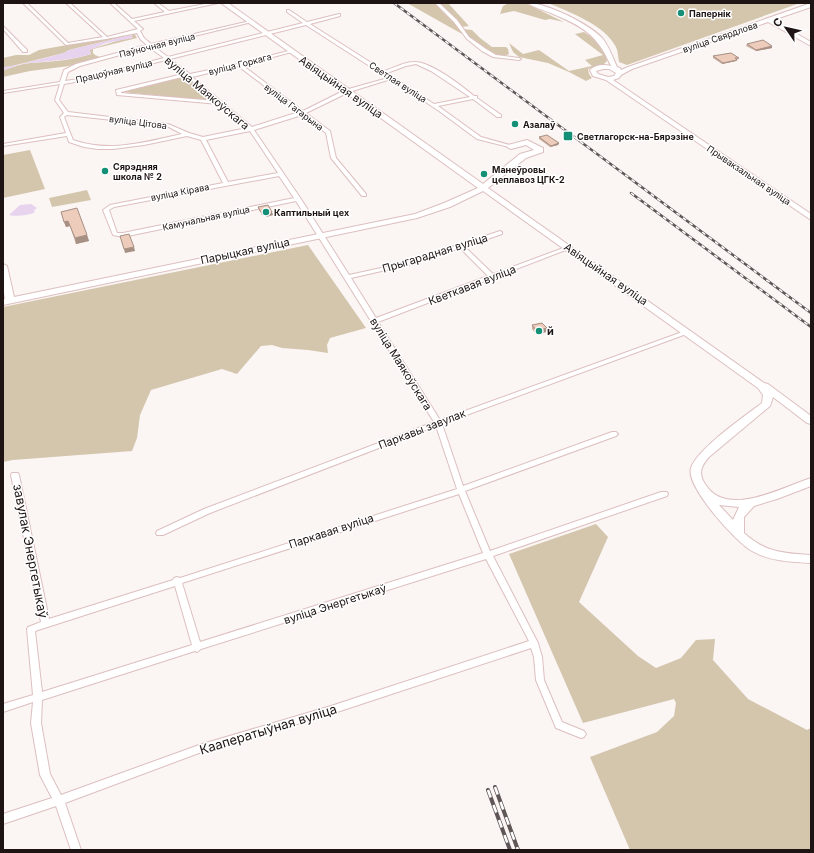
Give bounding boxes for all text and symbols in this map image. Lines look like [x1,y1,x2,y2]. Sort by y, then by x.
marker: Папернік [676,8,686,18]
place label: Папернік [689,8,732,19]
north arrow [766,8,806,48]
text: С [770,15,786,30]
street label: вуліца Свярдлова [681,19,759,55]
street label: Паўночная вуліца [118,30,196,60]
street label: вуліца Горкага [207,51,273,77]
street label: вуліца Маякоўскага [162,53,252,133]
street label: Авіяцыйная вуліца [296,53,386,121]
street label: Працоўная вуліца [75,57,153,85]
street label: Светлая вуліца [367,59,429,105]
street label: вуліца Гагарына [262,81,326,133]
street label: вуліца Цітова [108,113,168,131]
marker: Азалаў [510,119,520,129]
place label: Азалаў [523,119,556,130]
marker: Светлагорск-на-Бярэзіне [562,130,574,142]
place label: Светлагорск-на-Бярэзіне [577,131,694,142]
street label: Прывакзальная вуліца [705,143,793,207]
place label: Сярэдняя школа № 2 [113,161,162,182]
place label: Манеўровы цеплавоз ЦГК-2 [492,164,565,185]
marker: Сярэдняя школа № 2 [100,166,110,176]
marker: Манеўровы цеплавоз ЦГК-2 [479,169,489,179]
street label: вуліца Кірава [150,181,210,203]
street label: Камунальная вуліца [161,203,251,233]
marker: Каптильный цех [261,207,271,217]
place label: Каптильный цех [274,207,350,218]
street label: Прыгарадная вуліца [381,230,489,276]
street label: Парыцкая вуліца [199,235,291,267]
street label: Авіяцыйная вуліца [561,240,651,308]
street label: Кветкавая вуліца [426,262,518,308]
street label: вуліца Маякоўскага [367,315,435,413]
place label: й [547,324,554,338]
marker: й [534,326,544,336]
street label: Паркавы завулак [376,406,468,452]
street label: завулак Энергетыкаў [10,483,52,619]
street label: Паркавая вуліца [287,511,375,551]
street label: вуліца Энергетыкаў [282,581,388,627]
street label: Кааператыўная вуліца [197,700,339,758]

